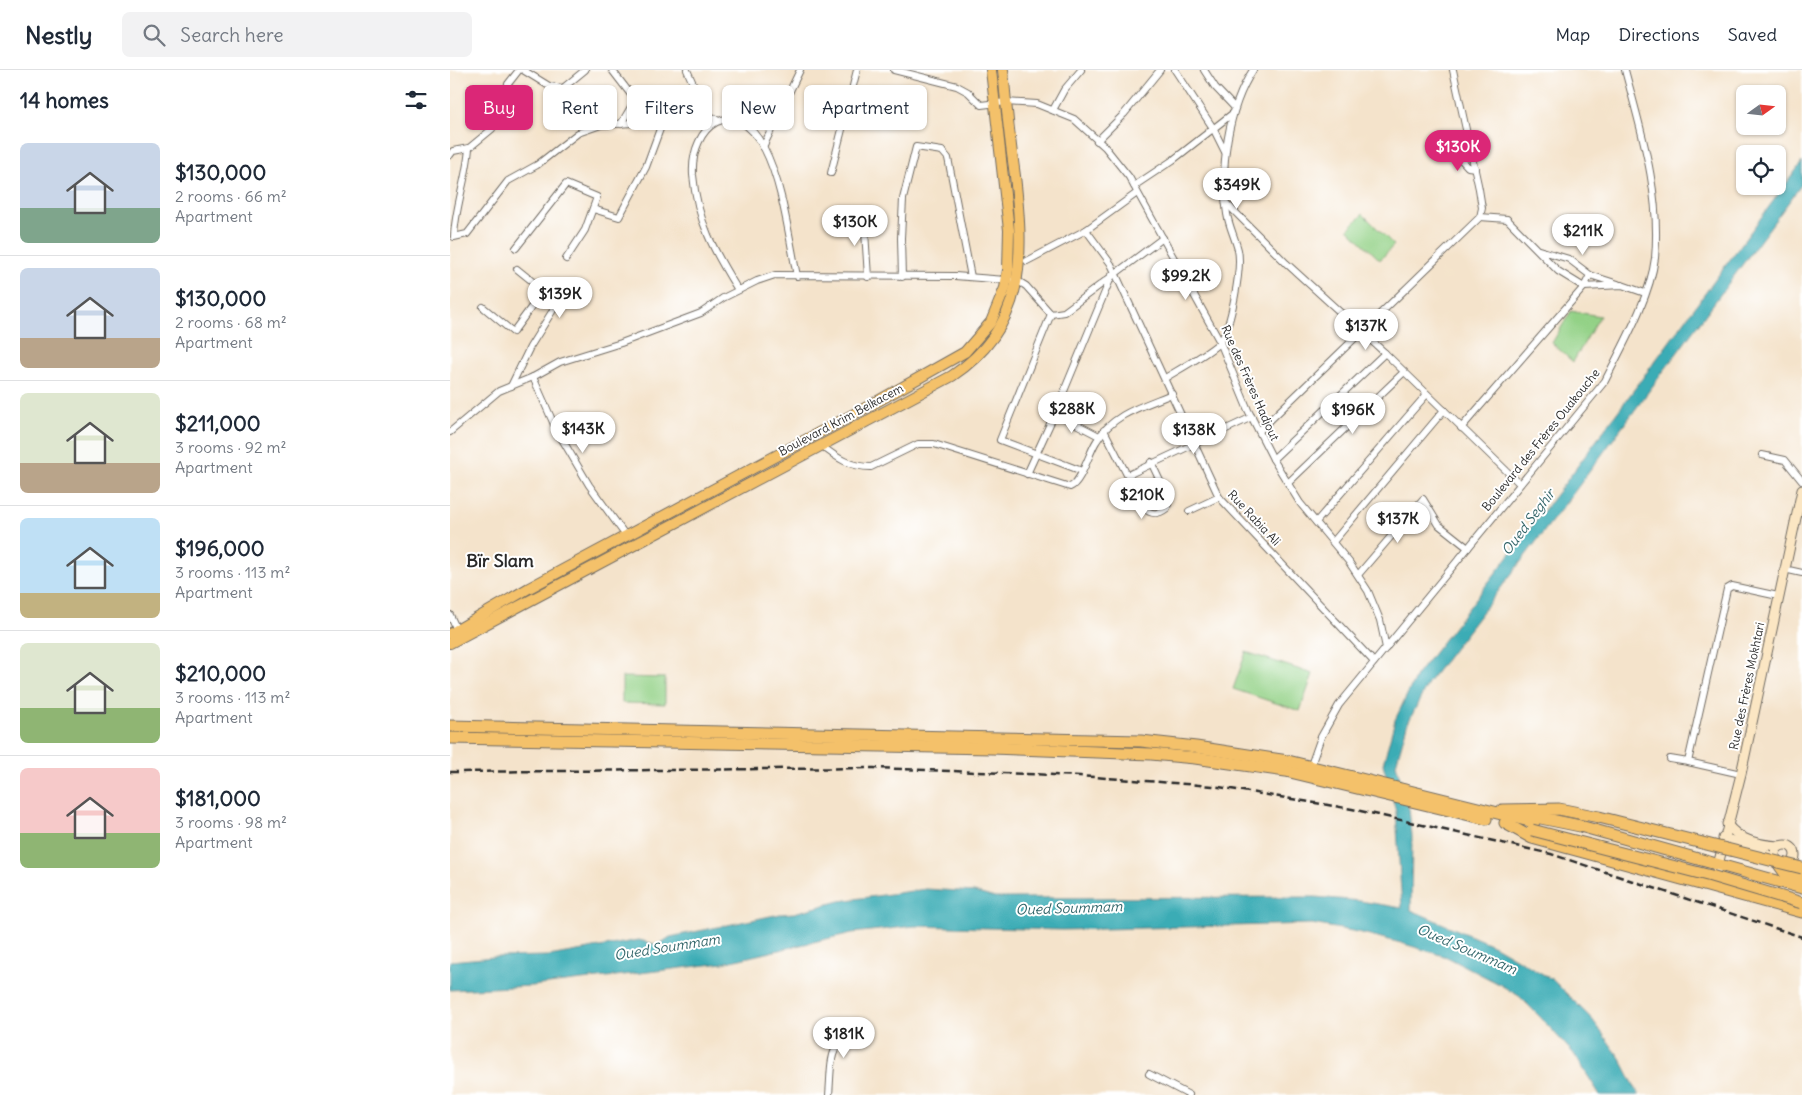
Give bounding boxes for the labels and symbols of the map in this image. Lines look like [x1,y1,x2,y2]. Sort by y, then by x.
north arrow [1736,85,1786,135]
pin: $130K [1423,129,1493,172]
pin: $349K [1202,168,1272,210]
pin: $130K [820,204,890,247]
pin: $211K [1548,214,1618,256]
pin: $99.2K [1145,258,1227,301]
pin: $139K [525,276,595,319]
pin: $137K [1331,308,1401,351]
street label: Rue des Frères Hadjout [1218,323,1283,443]
street label: Boulevard des Frères Ouakouche [1479,365,1603,514]
street label: Boulevard Krim Belkacem [776,380,906,459]
pin: $288K [1037,392,1107,434]
pin: $196K [1318,392,1388,435]
pin: $143K [548,412,618,454]
pin: $138K [1159,412,1229,455]
pin: $210K [1107,478,1177,520]
water label: Oued Seghir [1497,484,1560,559]
street label: Rue Rabia Ali [1225,487,1284,549]
pin: $137K [1363,502,1433,544]
district label: Bïr Slam [466,549,534,572]
street label: Rue des Frères Mokhtari [1726,621,1767,751]
water label: Oued Soummam [1015,897,1123,919]
water label: Oued Soummam [1414,920,1520,978]
water label: Oued Soummam [613,930,722,964]
pin: $181K [809,1016,879,1059]

